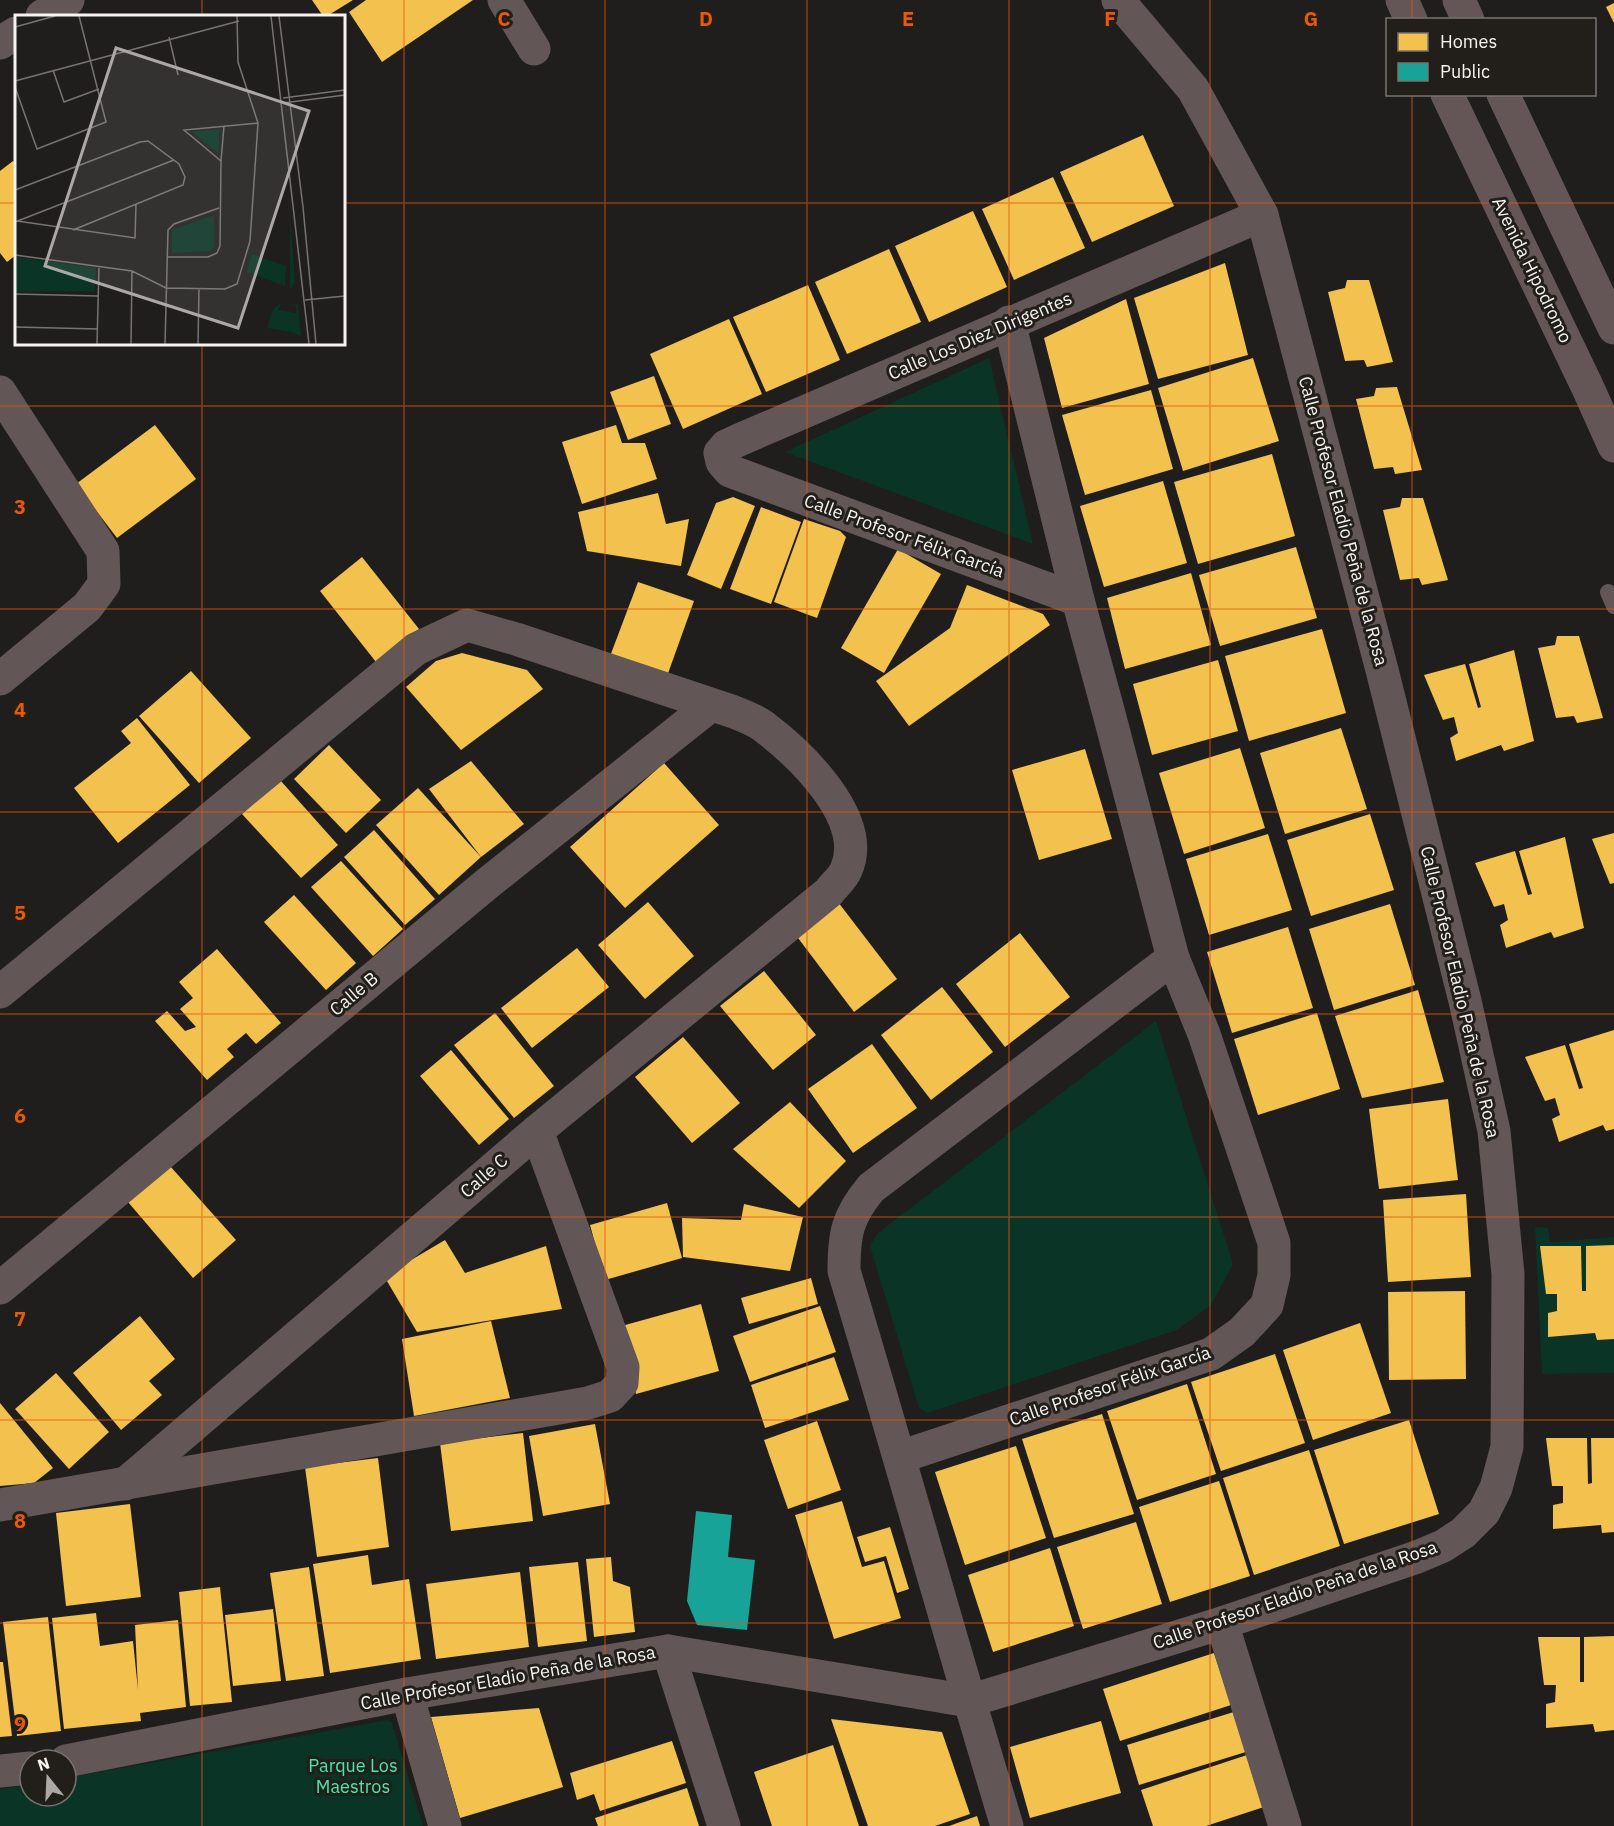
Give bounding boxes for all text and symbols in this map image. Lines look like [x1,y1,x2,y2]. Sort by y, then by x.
text: C [497,5,511,32]
text: D [699,5,713,32]
text: E [902,5,914,32]
text: F [1104,5,1116,32]
text: G [1304,5,1318,32]
inset map [15,15,345,345]
legend [1386,18,1596,96]
text: Homes [1440,30,1497,53]
text: Public [1440,60,1490,83]
street label: Avenida Hipodromo [1487,193,1578,346]
street label: Calle Los Diez Dirigentes [884,286,1075,385]
street label: Calle Profesor Eladio Peña de la Rosa [1294,373,1393,669]
street label: Calle Profesor Félix García [801,489,1008,583]
text: 3 [14,493,26,520]
text: 4 [14,696,26,723]
street label: Calle Profesor Eladio Peña de la Rosa [1416,844,1505,1141]
text: 5 [14,899,26,926]
street label: Calle B [325,967,383,1021]
text: 6 [14,1102,26,1129]
street label: Calle C [455,1149,512,1203]
text: 7 [14,1305,26,1332]
street label: Calle Profesor Félix García [1006,1340,1214,1431]
text: 8 [14,1507,26,1534]
street label: Calle Profesor Eladio Peña de la Rosa [1150,1535,1440,1654]
street label: Calle Profesor Eladio Peña de la Rosa [359,1640,658,1715]
text: 9 [14,1710,26,1737]
north arrow [18,1748,78,1808]
text: N [35,1752,52,1775]
park label: Parque Los Maestros [308,1754,398,1798]

